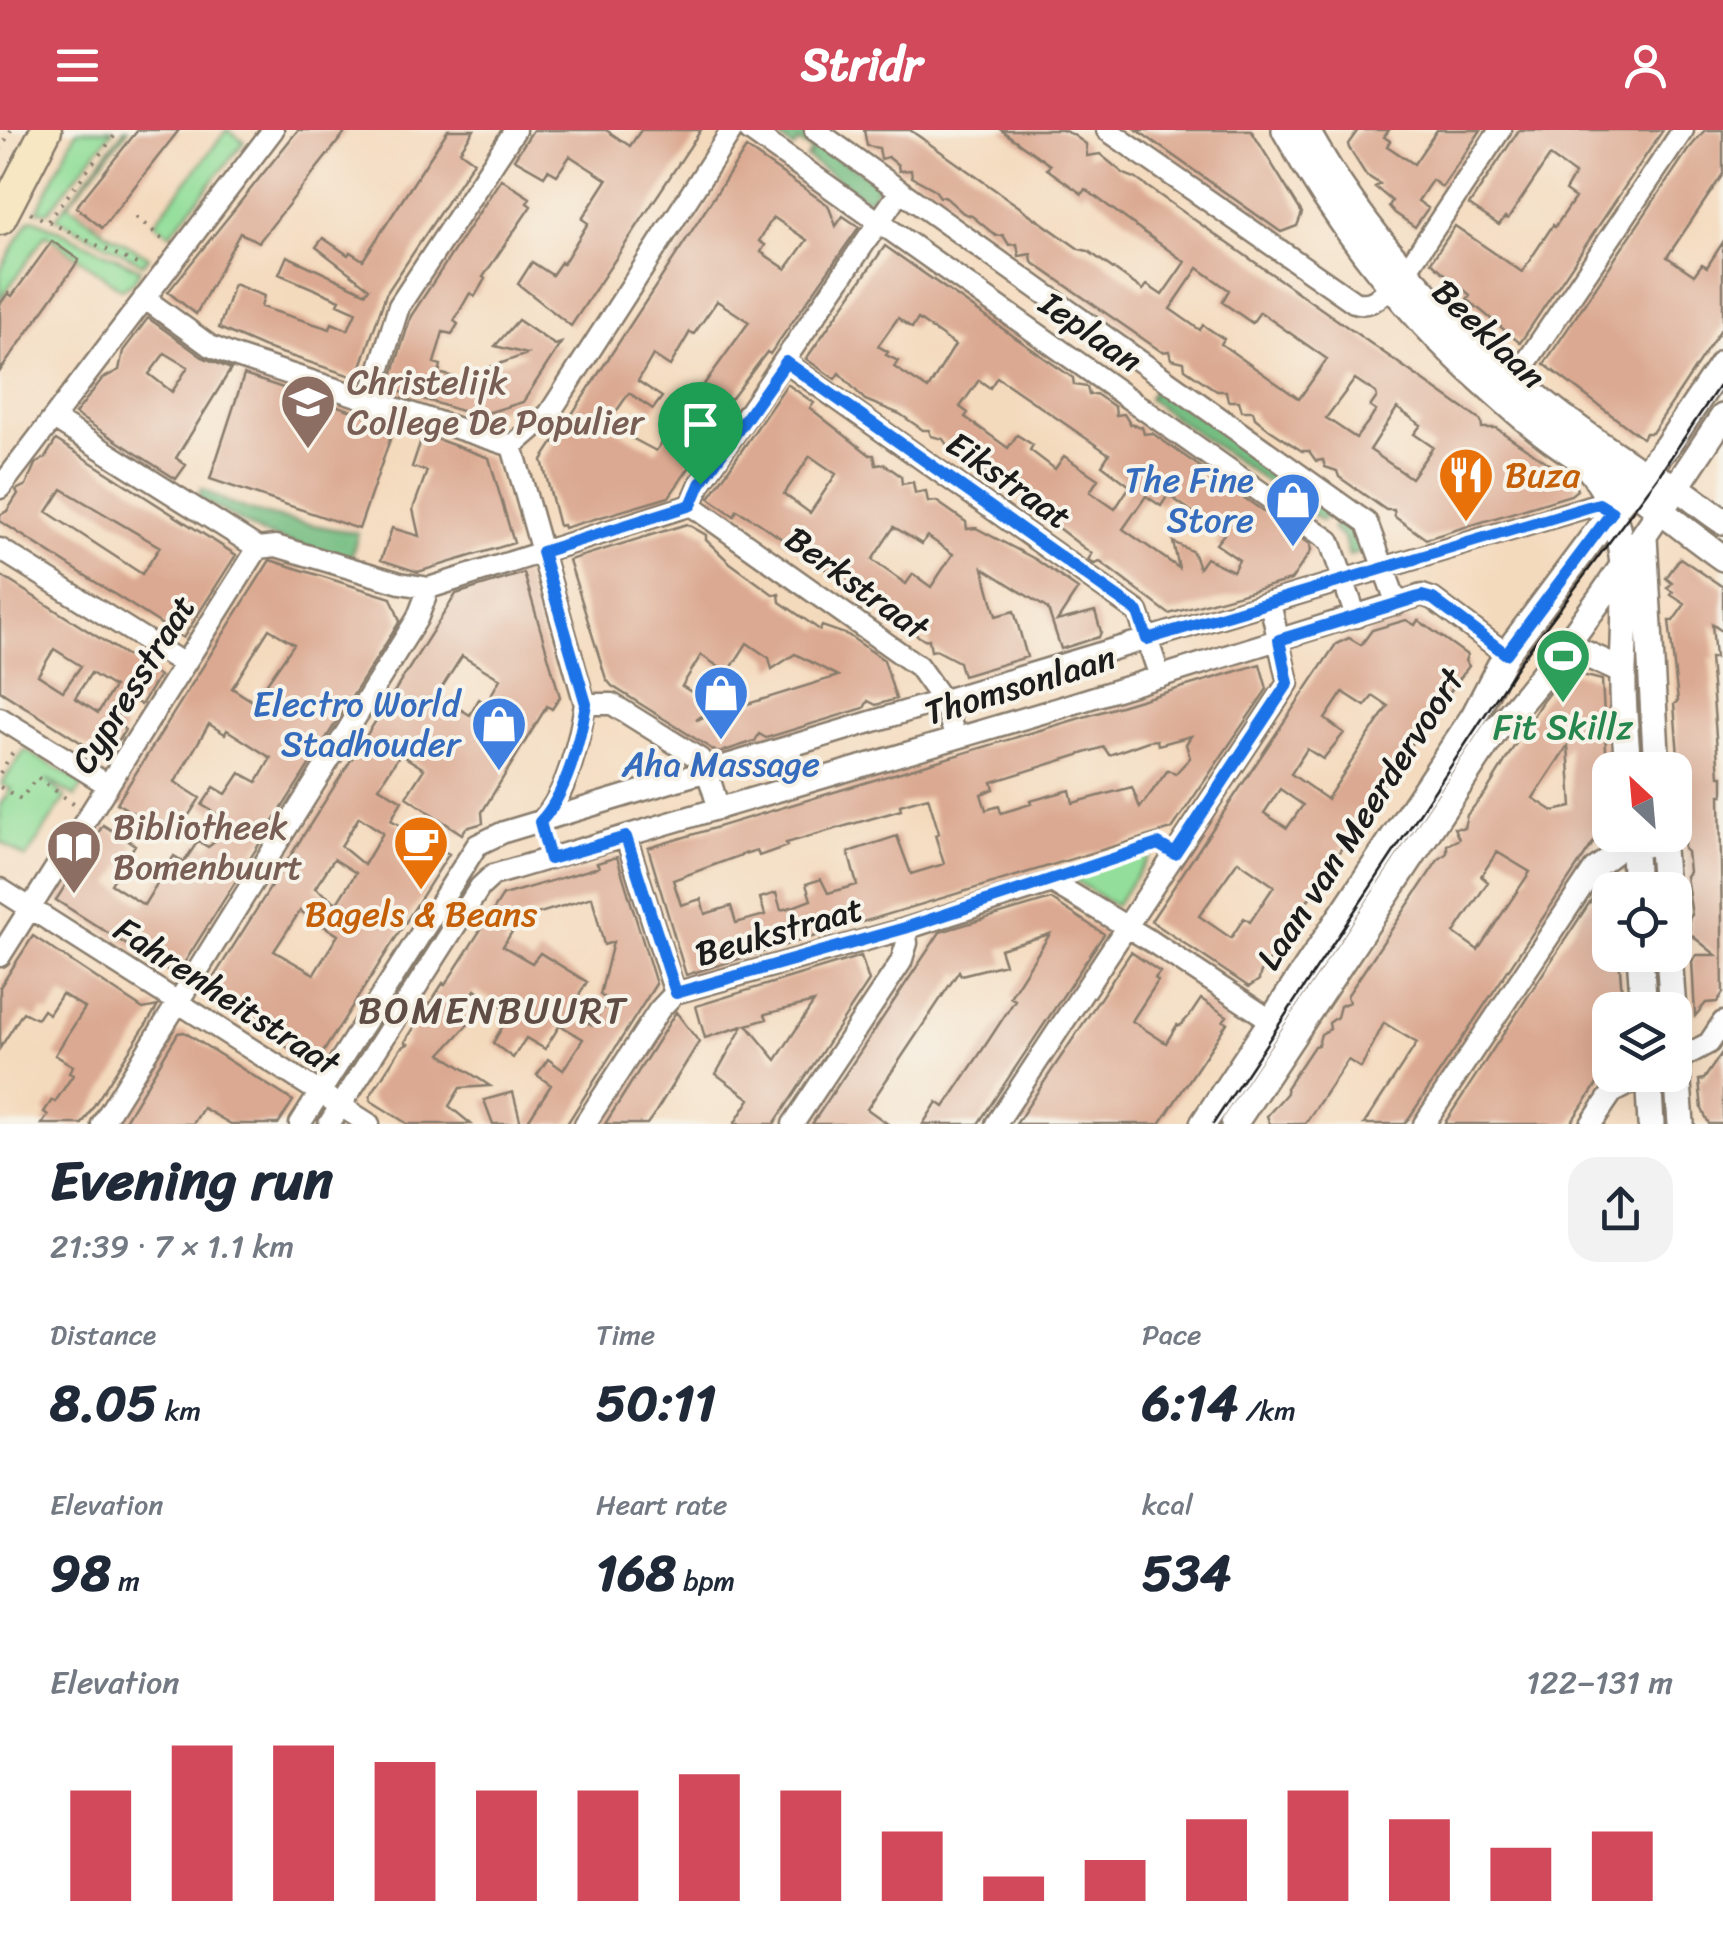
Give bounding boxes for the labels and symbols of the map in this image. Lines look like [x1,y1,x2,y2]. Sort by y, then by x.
street label: Beeklaan [1417,263,1561,405]
street label: Ieplaan [1026,273,1156,390]
place label: Christelijk College De Populier [347,351,645,453]
school or university icon: Christelijk College De Populier [278,372,338,451]
pin [658,382,743,485]
street label: Eikstraat [933,414,1085,546]
place label: Buza [1505,444,1580,506]
restaurant icon: Buza [1436,445,1496,524]
place label: The Fine Store [1125,449,1254,551]
shop icon: The Fine Store [1263,470,1323,549]
street label: Berkstraat [772,509,944,658]
street label: Cypresstraat [53,582,213,786]
street label: Thomsonlaan [916,626,1124,744]
sports icon: Fit Skillz [1533,626,1593,705]
street label: Laan van Meerdervoort [1239,654,1482,983]
shop icon: Aha Massage [691,663,751,742]
place label: Electro World Stadhouder [253,673,463,775]
shop icon: Electro World Stadhouder [469,694,529,773]
place label: Fit Skillz [1493,696,1634,758]
place label: Aha Massage [621,733,820,795]
north arrow [1592,752,1692,852]
place label: Bibliotheek Bomenbuurt [113,796,302,898]
cafe icon: Bagels & Beans [391,813,451,892]
library icon: Bibliotheek Bomenbuurt [44,817,104,896]
street label: Beukstraat [688,877,870,985]
place label: Bagels & Beans [305,883,537,945]
street label: Fahrenheitstraat [101,899,354,1094]
district label: BOMENBUURT [358,977,628,1044]

